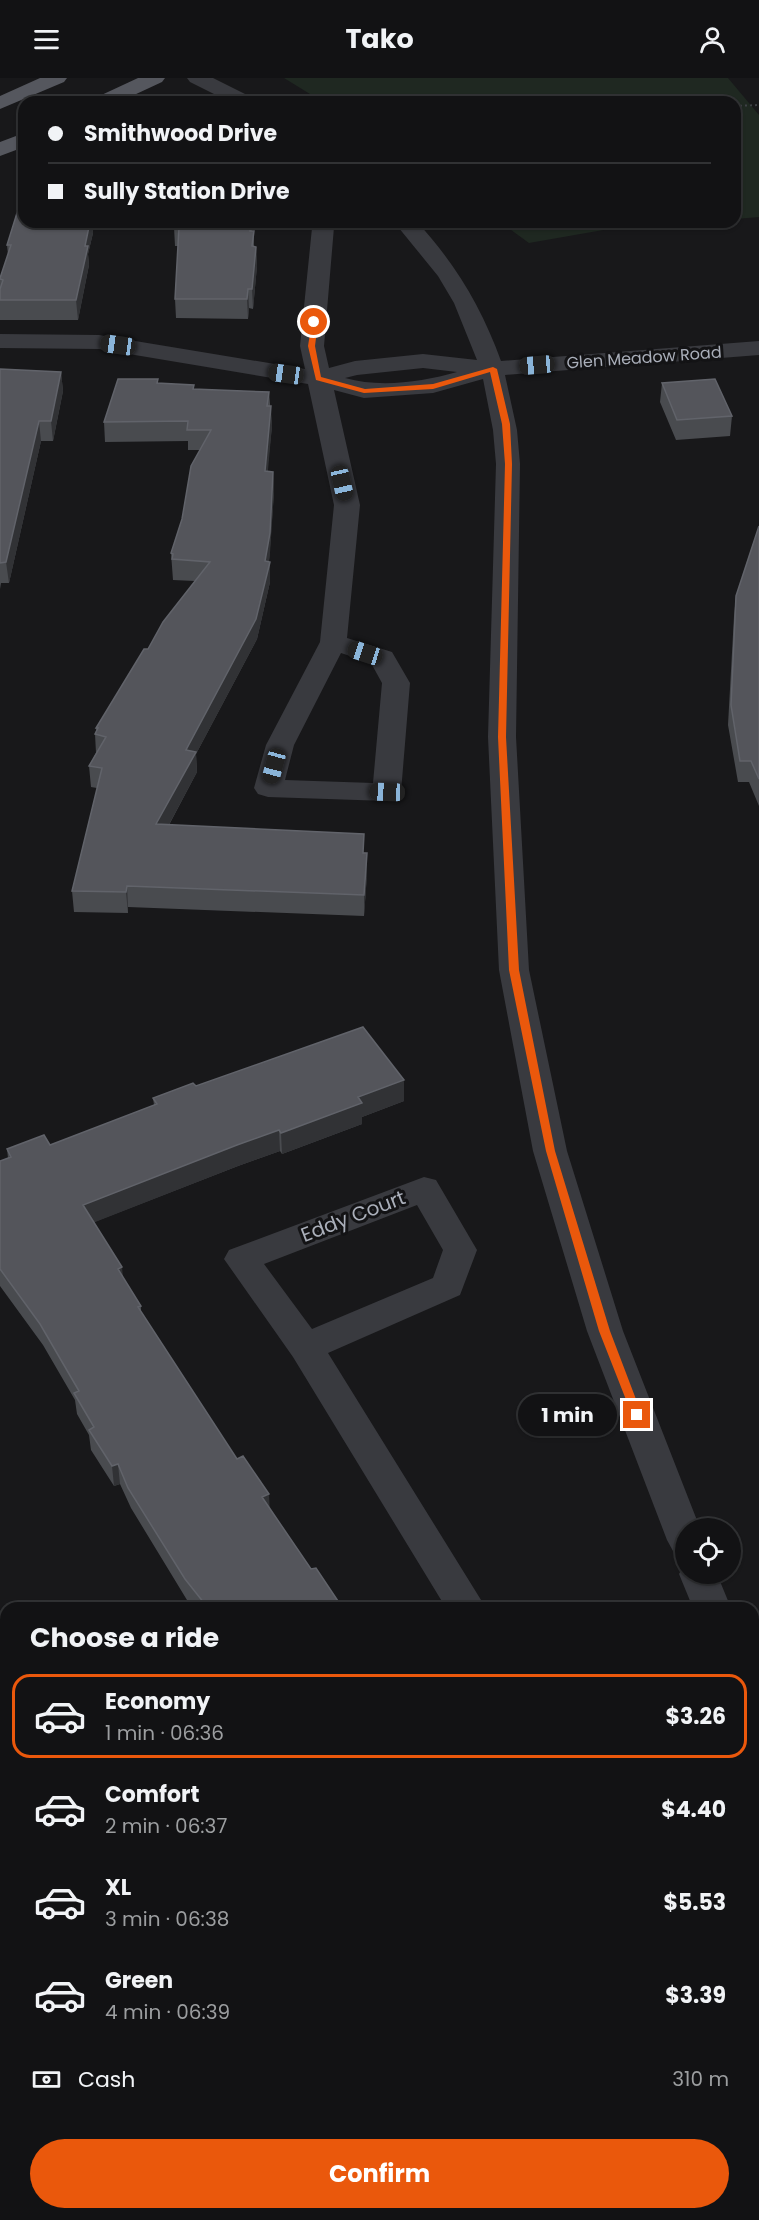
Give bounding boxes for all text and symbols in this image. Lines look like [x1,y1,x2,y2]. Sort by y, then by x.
text: Tako [345,20,414,57]
icon: menu [30,23,63,56]
icon: person [696,23,729,56]
text: Smithwood Drive [84,118,277,149]
text: Sully Station Drive [84,176,289,207]
route start [300,308,327,335]
car [99,334,137,356]
street label: Glen Meadow Road [566,341,722,374]
car [518,354,556,376]
car [267,363,305,385]
car [329,463,355,503]
car [345,639,385,667]
car [261,746,287,786]
car [369,782,405,802]
street label: Eddy Court [297,1183,409,1249]
callout: 1 min [517,1394,616,1436]
text: 1 min [541,1401,594,1429]
route end [623,1401,650,1428]
map controls [675,1518,741,1584]
button: locate [675,1518,741,1584]
text: Choose a ride [30,1619,219,1656]
text: Economy [105,1686,210,1717]
icon: car [33,1689,87,1743]
text: $3.26 [665,1701,726,1732]
text: 1 min · 06:36 [105,1719,224,1747]
text: Comfort [105,1779,199,1810]
icon: car [33,1782,87,1836]
text: $4.40 [661,1794,726,1825]
text: 2 min · 06:37 [105,1812,227,1840]
text: XL [105,1872,131,1903]
icon: car [33,1875,87,1929]
text: $5.53 [663,1887,726,1918]
text: 3 min · 06:38 [105,1905,229,1933]
text: Green [105,1965,173,1996]
icon: car [33,1968,87,2022]
text: $3.39 [665,1980,726,2011]
text: 4 min · 06:39 [105,1998,230,2026]
icon: cash [30,2063,63,2096]
text: Cash [78,2064,135,2095]
text: 310 m [672,2065,729,2093]
button: Confirm [30,2139,729,2208]

